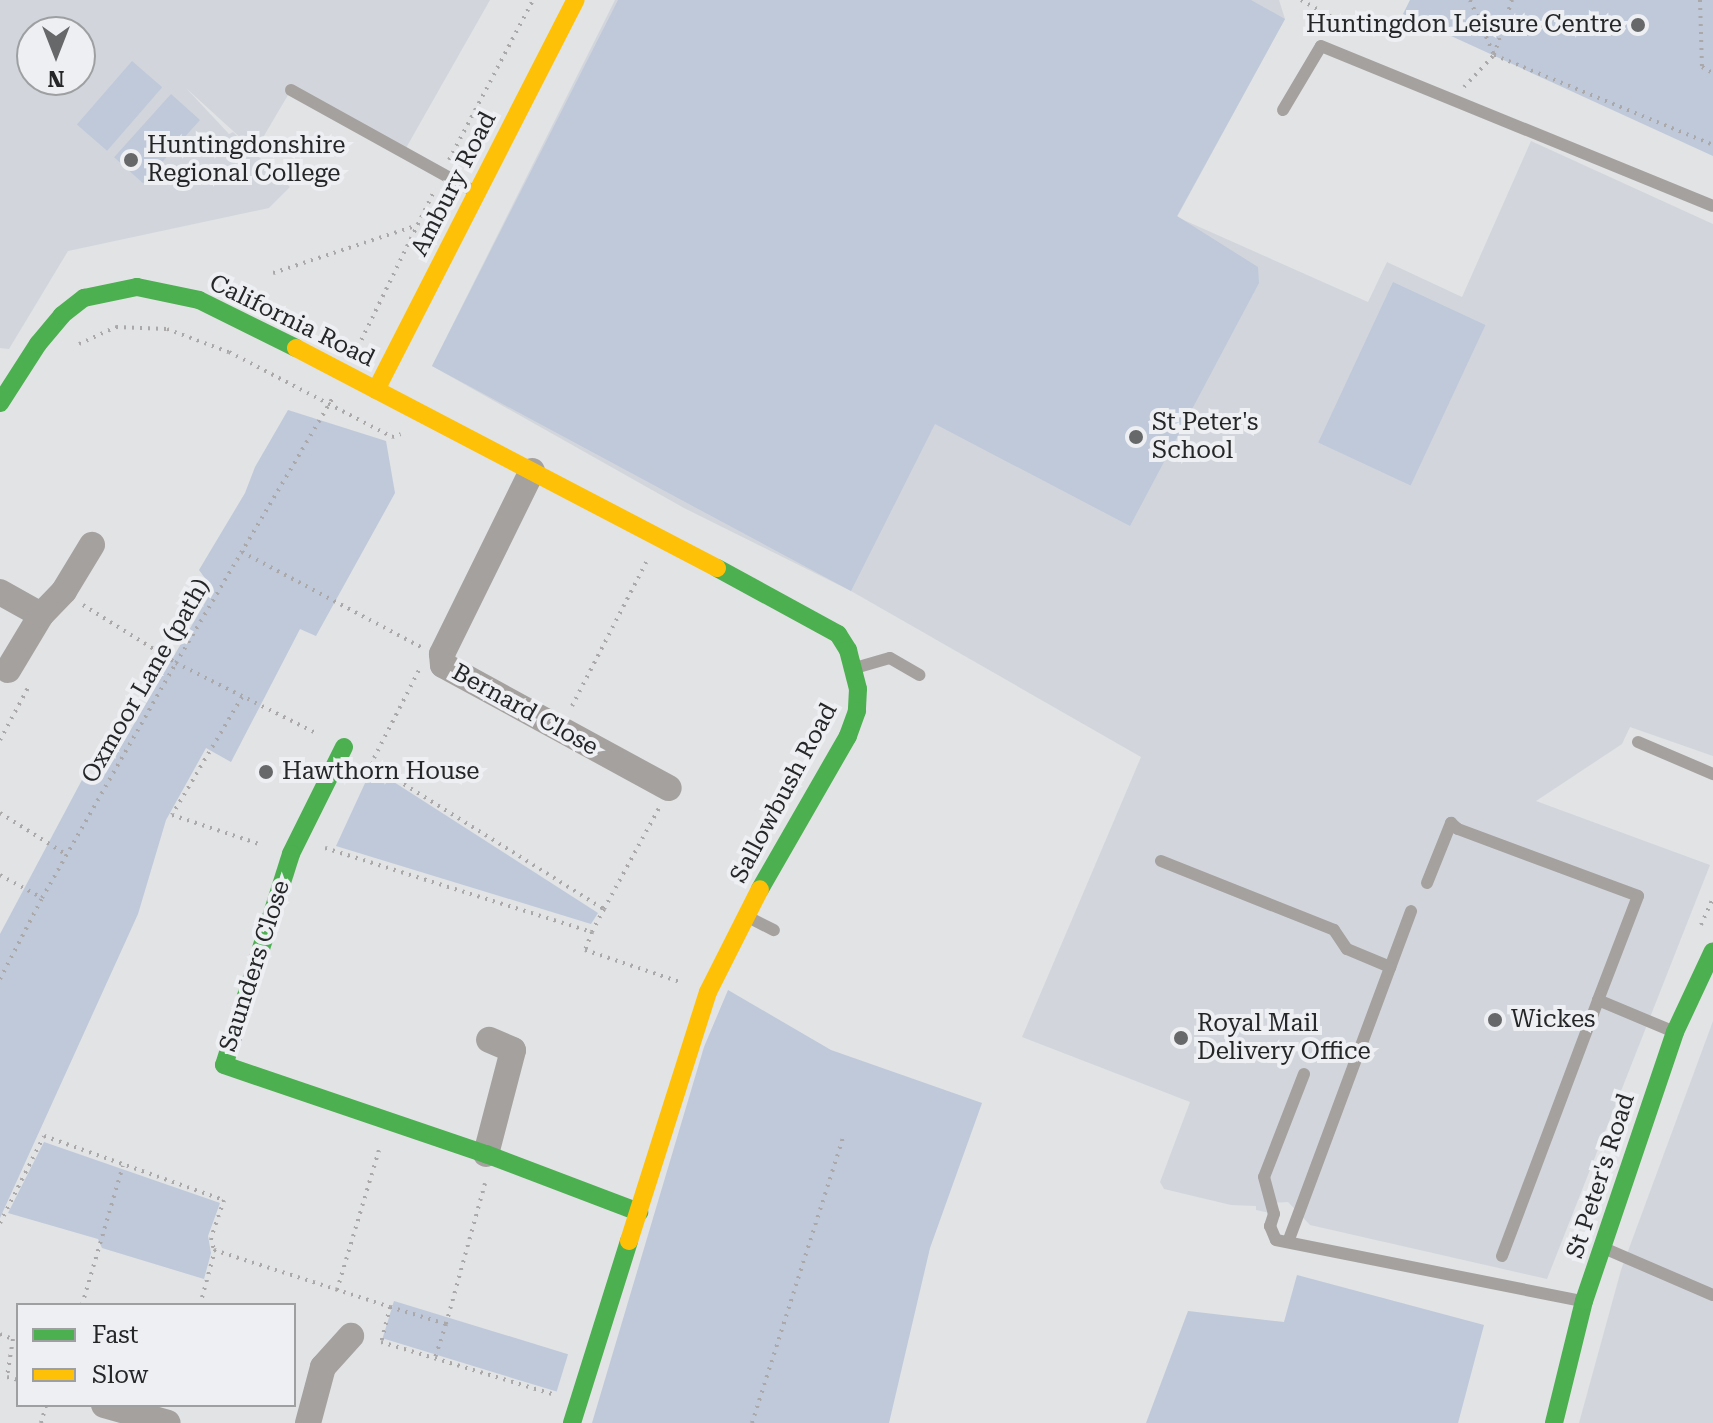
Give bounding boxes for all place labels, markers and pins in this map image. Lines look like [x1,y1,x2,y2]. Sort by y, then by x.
place label: Huntingdon Leisure Centre [1306,11,1622,39]
marker: Huntingdon Leisure Centre [1629,16,1647,34]
place label: Huntingdonshire Regional College [147,132,345,188]
marker: Huntingdonshire Regional College [122,151,140,169]
place label: St Peter's School [1152,409,1258,465]
marker: St Peter's School [1127,428,1145,446]
place label: Hawthorn House [282,758,479,786]
marker: Hawthorn House [257,763,275,781]
place label: Wickes [1511,1006,1595,1034]
place label: Royal Mail Delivery Office [1197,1010,1371,1066]
marker: Wickes [1486,1011,1504,1029]
marker: Royal Mail Delivery Office [1172,1029,1190,1047]

